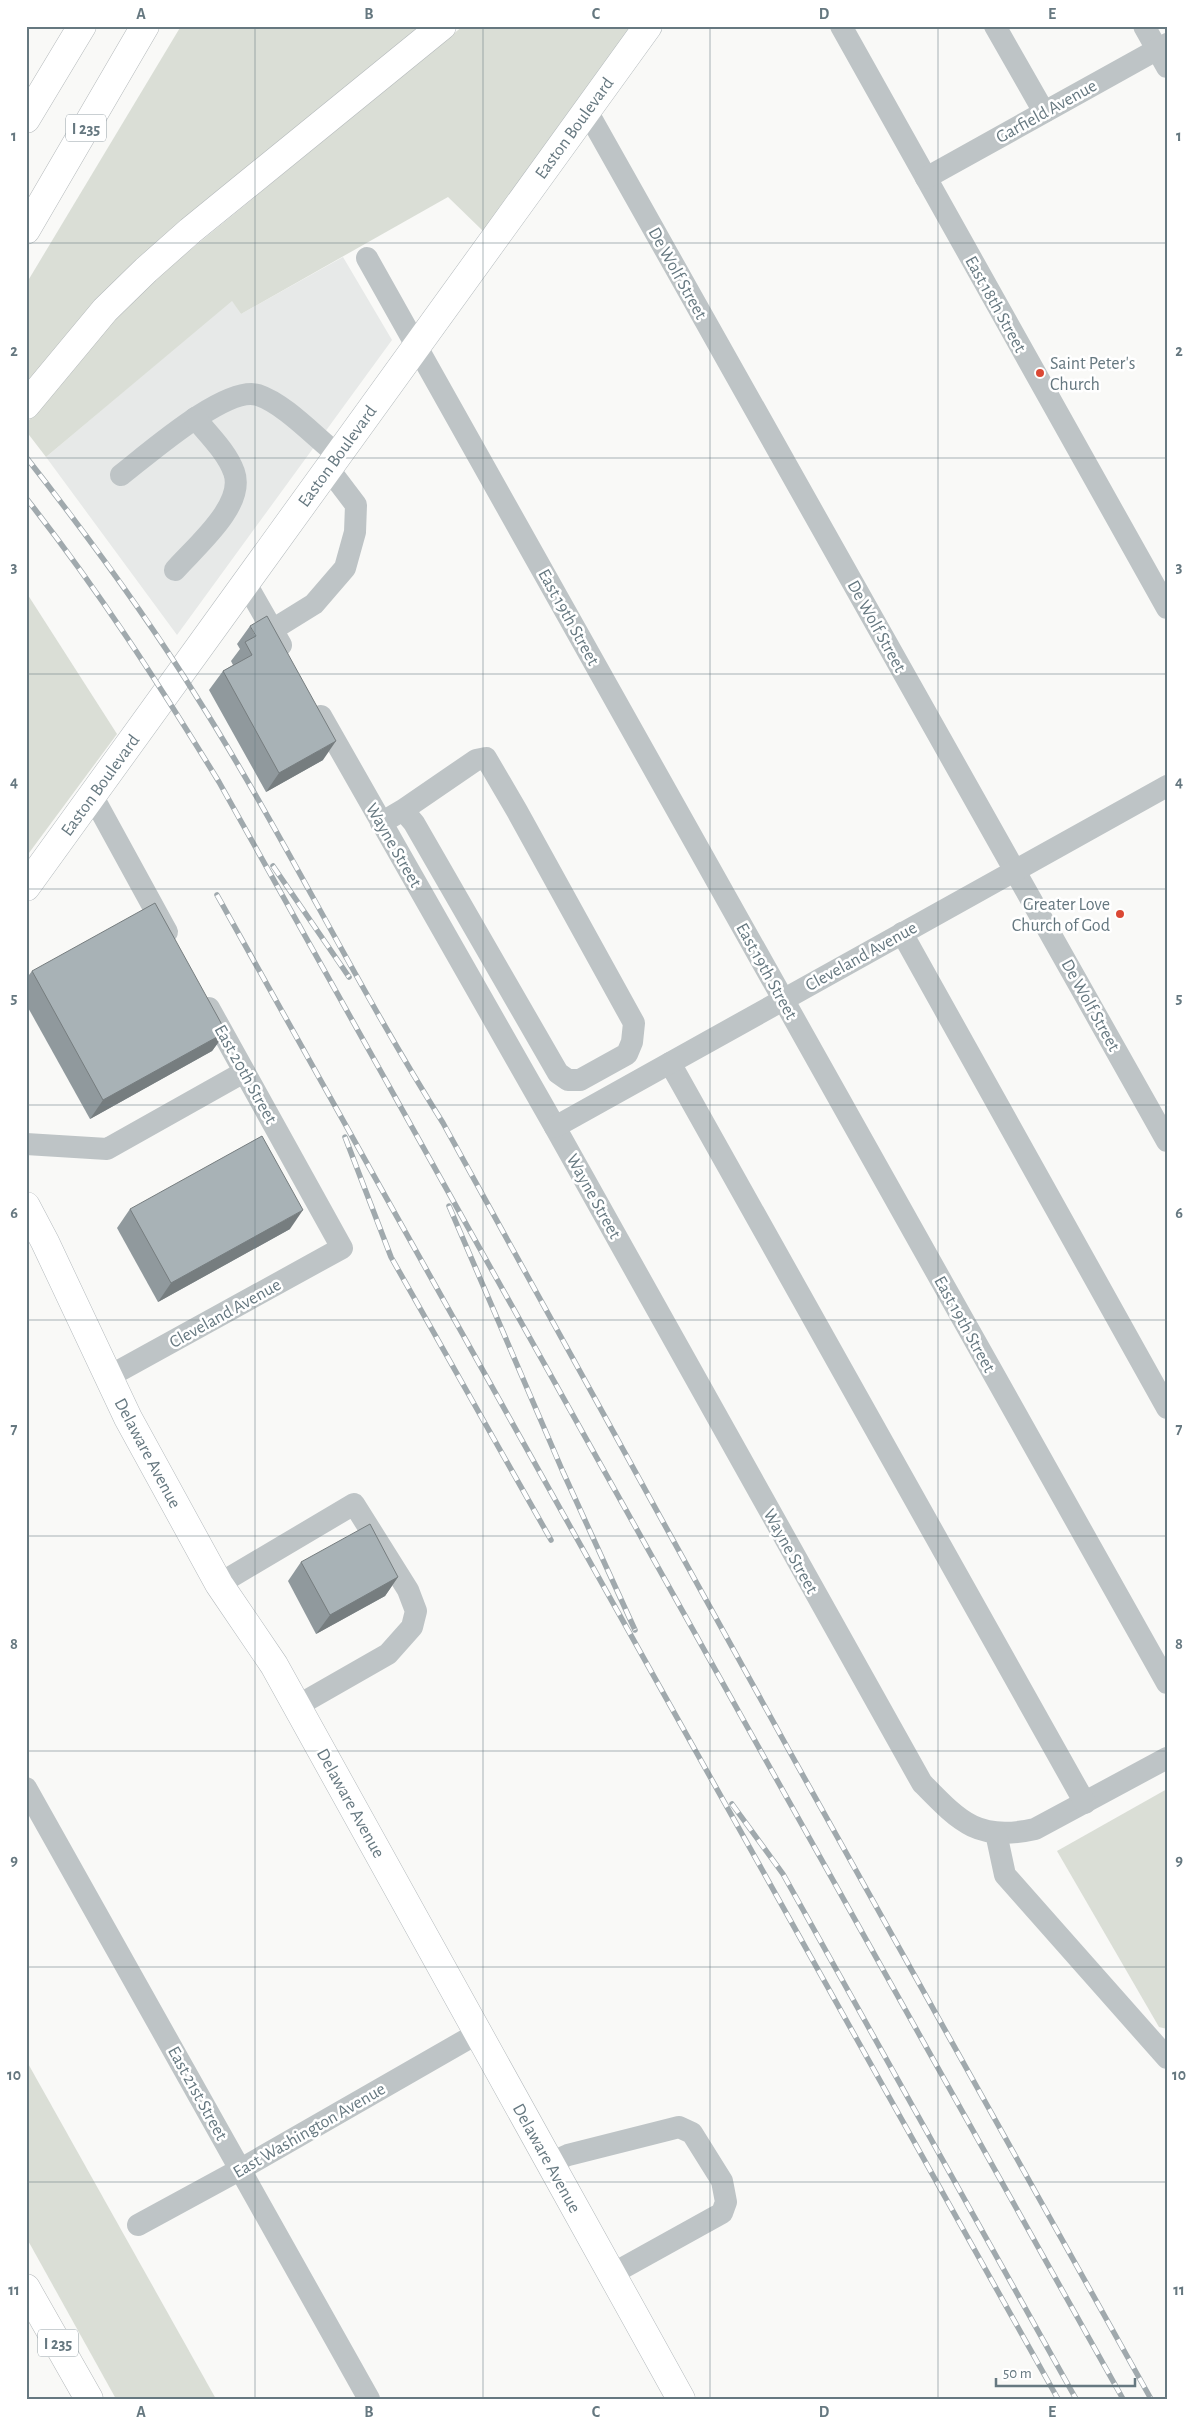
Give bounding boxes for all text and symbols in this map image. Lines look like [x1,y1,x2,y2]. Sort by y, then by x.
text: A [136,6,146,22]
text: B [364,6,374,22]
text: C [592,6,601,22]
text: D [819,6,830,22]
text: E [1048,6,1056,22]
street label: Easton Boulevard [532,75,618,183]
street label: Garfield Avenue [993,77,1100,147]
road number: I 235 [66,115,106,142]
text: 1 [11,128,17,144]
text: 1 [1176,128,1182,144]
street label: De Wolf Street [644,224,710,323]
street label: East 18th Street [961,253,1029,356]
text: 2 [10,343,18,359]
text: 2 [1175,343,1183,359]
place label: Saint Peter's Church [1050,355,1135,394]
marker: Saint Peter's Church [1034,367,1046,379]
street label: Easton Boulevard [295,403,381,511]
text: 3 [11,559,18,575]
text: 3 [1176,559,1183,575]
street label: East 19th Street [534,566,602,669]
street label: De Wolf Street [843,577,909,676]
street label: Easton Boulevard [58,732,144,840]
text: 4 [10,774,18,790]
text: 4 [1175,774,1183,790]
street label: Wayne Street [362,800,425,891]
place label: Greater Love Church of God [1012,896,1110,935]
marker: Greater Love Church of God [1114,908,1126,920]
street label: Cleveland Avenue [803,919,920,995]
street label: East 19th Street [732,920,800,1023]
street label: De Wolf Street [1057,956,1123,1055]
text: 5 [11,990,18,1006]
text: 5 [1176,990,1183,1006]
street label: East 20th Street [211,1022,280,1127]
street label: Wayne Street [563,1151,624,1242]
text: 6 [10,1205,18,1221]
text: 6 [1175,1205,1183,1221]
street label: East 19th Street [930,1273,998,1376]
street label: Cleveland Avenue [167,1276,284,1352]
street label: Delaware Avenue [111,1395,184,1512]
text: 7 [11,1421,18,1437]
text: 7 [1176,1421,1183,1437]
street label: Wayne Street [760,1506,821,1597]
text: 8 [10,1636,18,1652]
text: 8 [1175,1636,1183,1652]
street label: Delaware Avenue [313,1746,388,1861]
text: 9 [10,1852,18,1868]
text: 9 [1175,1852,1183,1868]
street label: East 21st Street [164,2044,230,2144]
text: 10 [7,2067,21,2083]
text: 10 [1172,2067,1186,2083]
street label: East Washington Avenue [230,2080,389,2182]
street label: Delaware Avenue [509,2101,584,2216]
text: 11 [8,2282,20,2298]
text: 11 [1173,2282,1185,2298]
road number: I 235 [38,2330,78,2356]
scale bar [996,2355,1134,2387]
text: 50 m [1003,2366,1032,2381]
text: A [136,2404,146,2420]
text: B [364,2404,374,2420]
text: C [592,2404,601,2420]
text: D [819,2404,830,2420]
text: E [1048,2404,1056,2420]

